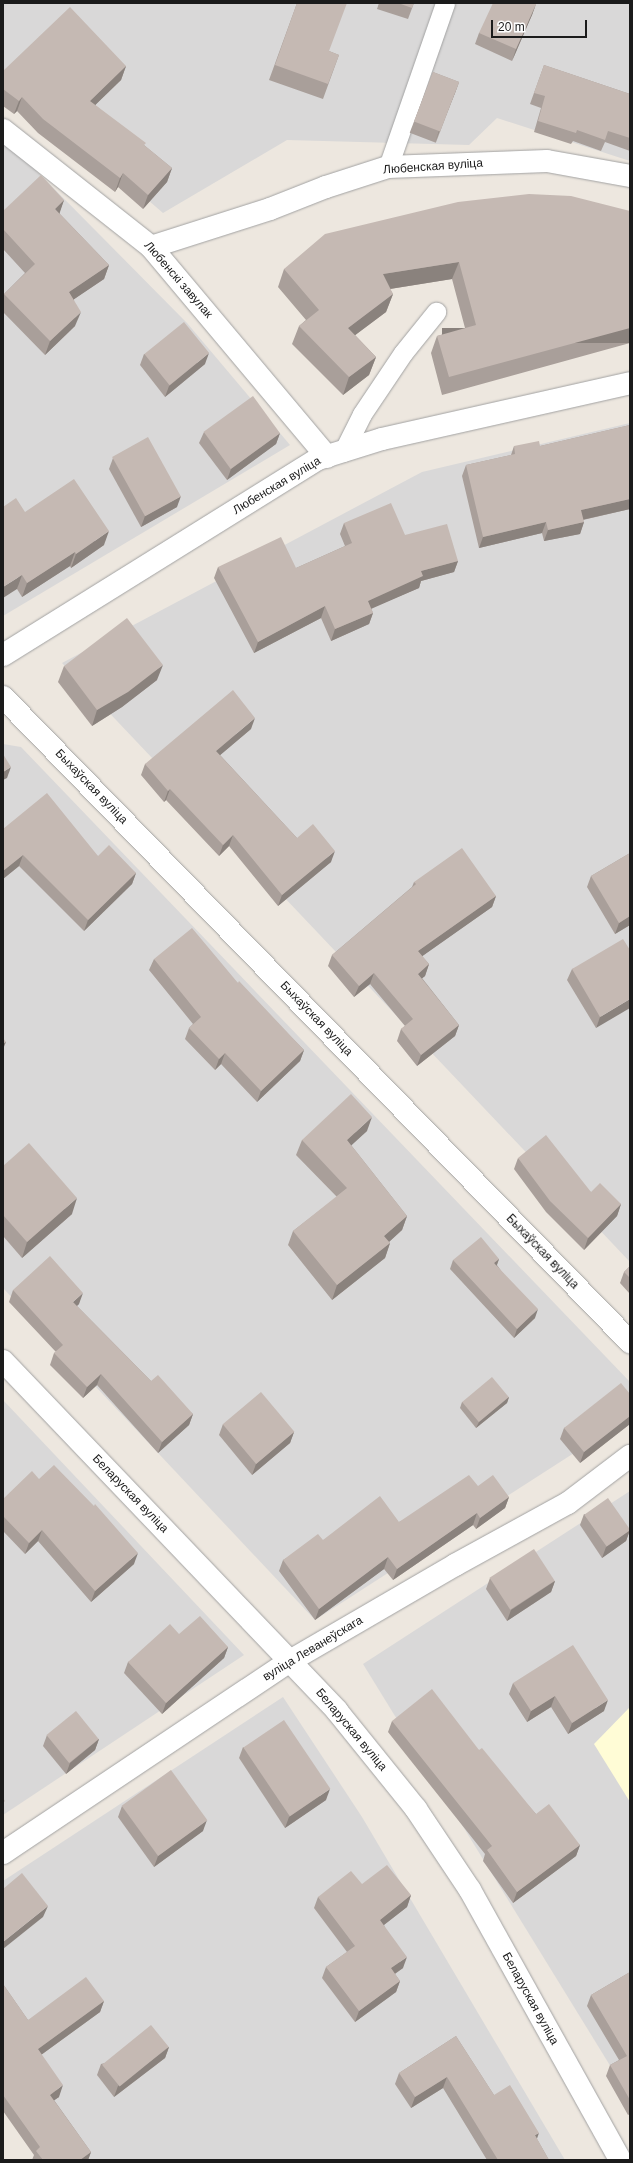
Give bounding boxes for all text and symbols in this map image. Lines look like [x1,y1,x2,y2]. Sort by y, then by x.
scale bar [493,12,589,38]
text: 20 m [498,20,525,34]
street label: Любенская вуліца [383,156,483,178]
street label: Любенскі завулак [141,239,215,321]
street label: Любенская вуліца [230,454,324,518]
street label: Быхаўская вуліца [52,747,130,827]
street label: Быхаўская вуліца [277,979,355,1059]
street label: Быхаўская вуліца [503,1212,581,1292]
street label: Беларуская вуліца [89,1452,171,1536]
street label: вуліца Леванеўскага [260,1613,366,1685]
street label: Беларуская вуліца [312,1686,390,1774]
street label: Беларуская вуліца [499,1950,561,2048]

